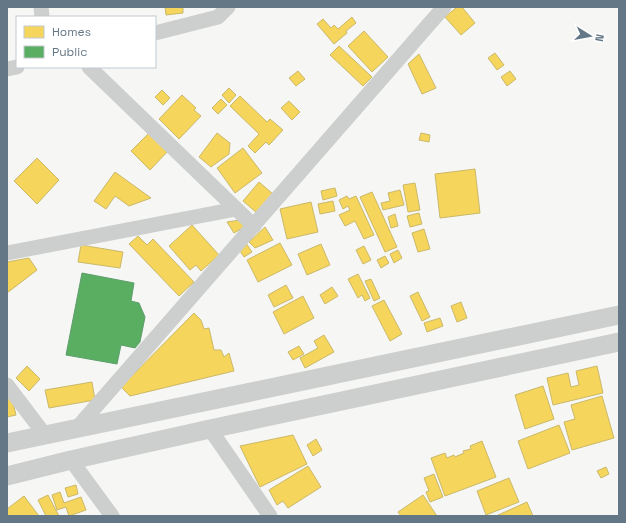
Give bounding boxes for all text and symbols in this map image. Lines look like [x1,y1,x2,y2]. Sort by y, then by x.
legend [16,16,156,68]
north arrow [570,16,610,56]
text: Homes [52,24,91,40]
text: N [592,33,607,43]
text: Public [52,44,87,60]

